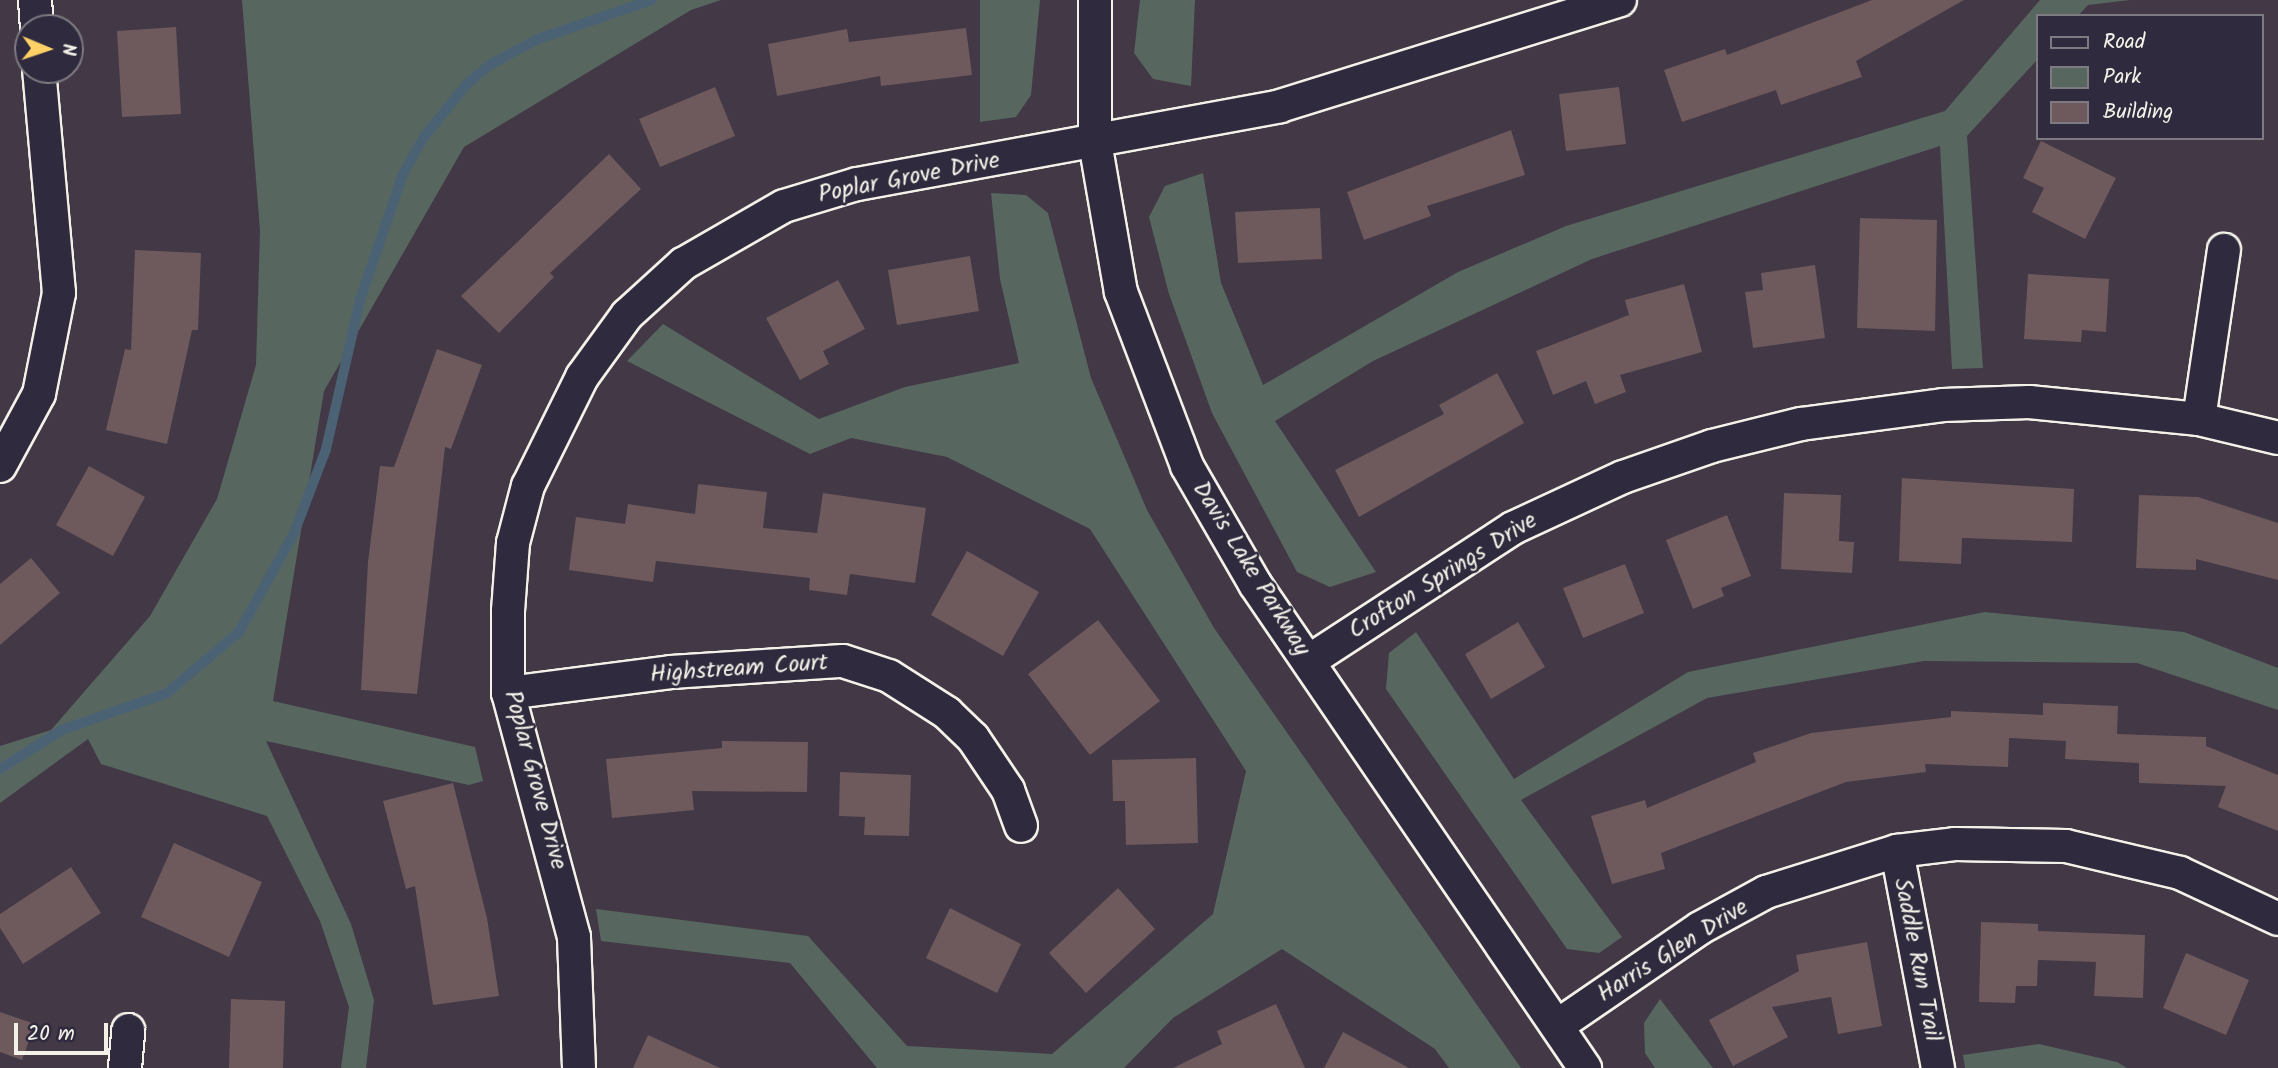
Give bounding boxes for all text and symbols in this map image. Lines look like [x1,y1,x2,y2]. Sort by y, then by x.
north arrow [14,14,84,84]
legend [2036,14,2264,140]
text: Road [2103,26,2145,59]
text: N [53,43,83,56]
text: Park [2103,61,2141,94]
text: Building [2103,96,2173,129]
street label: Poplar Grove Drive [816,146,1002,210]
street label: Davis Lake Parkway [1186,476,1316,662]
street label: Crofton Springs Drive [1343,506,1543,646]
street label: Highstream Court [649,648,829,690]
street label: Poplar Grove Drive [497,687,573,873]
street label: Saddle Run Trail [1887,876,1947,1044]
street label: Harris Glen Drive [1592,893,1754,1009]
scale bar [18,1009,112,1052]
text: 20 m [27,1018,75,1051]

